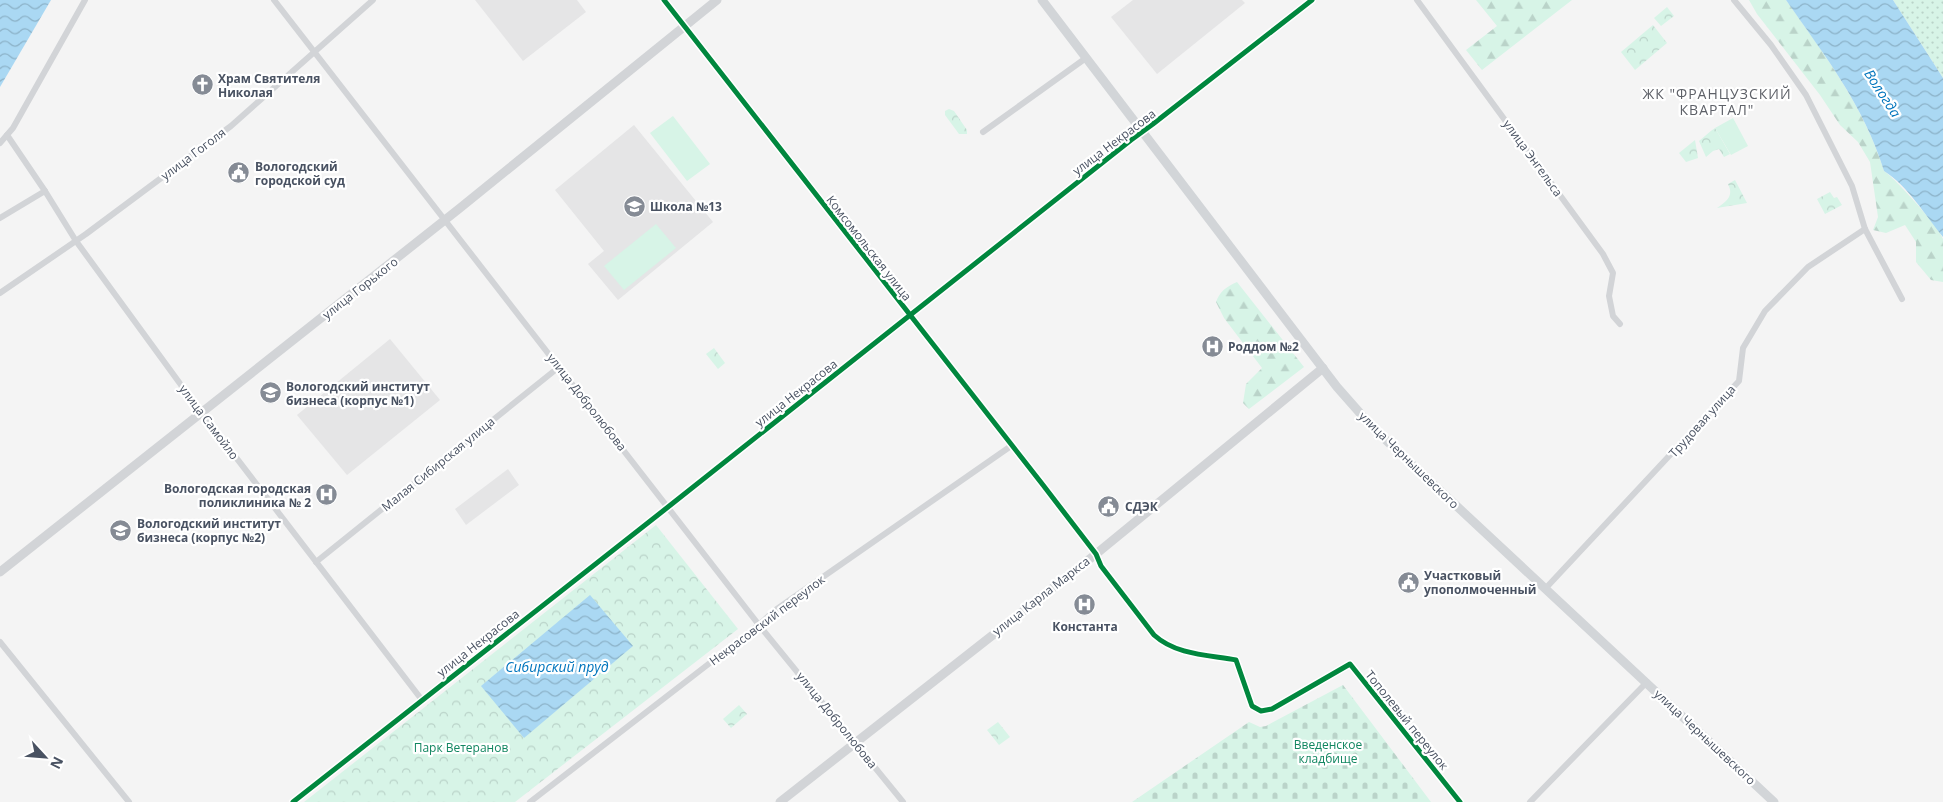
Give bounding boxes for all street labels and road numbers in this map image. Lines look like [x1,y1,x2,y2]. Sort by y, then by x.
street label: улица Некрасова [1069,105,1159,179]
street label: улица Энгельса [1499,116,1567,200]
street label: улица Гоголя [157,124,229,184]
street label: Комсомольская улица [822,192,916,304]
street label: улица Горького [319,253,401,323]
street label: улица Добролюбова [543,350,631,454]
street label: улица Некрасова [751,355,841,431]
street label: улица Самойло [175,381,243,463]
street label: Трудовая улица [1665,381,1739,461]
street label: улица Чернышевского [1355,408,1463,512]
street label: Малая Сибирская улица [378,413,498,515]
street label: улица Карла Маркса [989,553,1093,639]
street label: Некрасовский переулок [706,570,829,669]
street label: улица Некрасова [433,605,523,681]
street label: Тополевый переулок [1362,667,1453,774]
street label: улица Добролюбова [793,668,881,772]
street label: улица Чернышевского [1651,685,1759,789]

